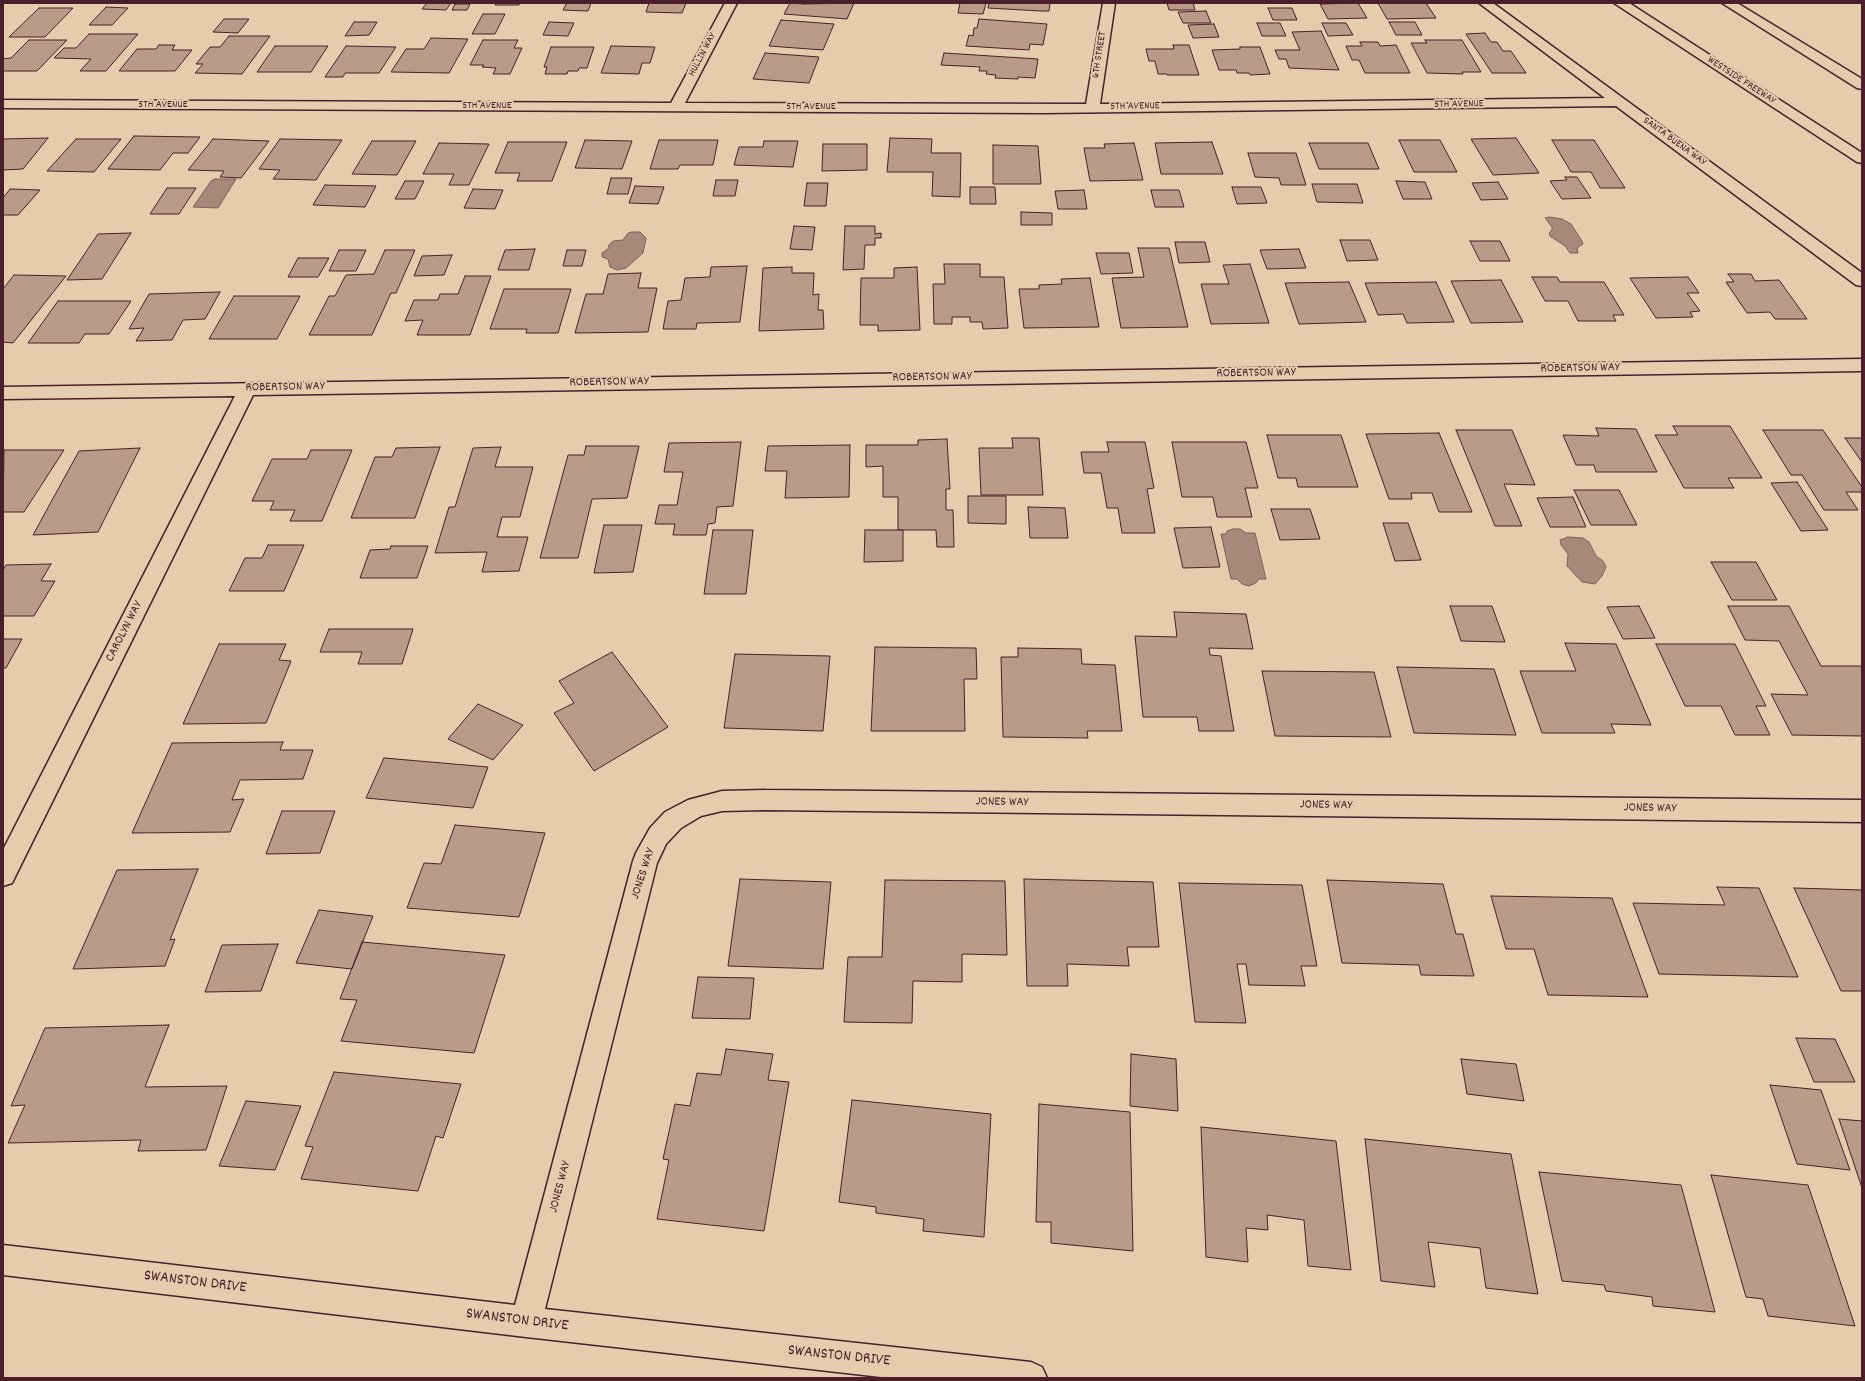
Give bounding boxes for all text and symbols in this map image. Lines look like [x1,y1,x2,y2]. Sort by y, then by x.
street label: HULLIN WAY [686,31,720,79]
street label: 6TH STREET [1090,31,1110,79]
street label: WESTSIDE FREEWAY [1704,54,1778,108]
street label: 5TH AVENUE [138,98,188,112]
street label: 5TH AVENUE [1434,98,1484,112]
street label: 5TH AVENUE [462,99,512,113]
street label: 5TH AVENUE [786,100,836,114]
street label: 5TH AVENUE [1110,100,1160,114]
street label: SANTA BUENA WAY [1640,115,1708,169]
street label: ROBERTSON WAY [1540,361,1620,377]
street label: ROBERTSON WAY [1216,366,1296,382]
street label: ROBERTSON WAY [892,370,972,386]
street label: ROBERTSON WAY [569,375,649,391]
street label: ROBERTSON WAY [245,380,325,396]
street label: CAROLYN WAY [103,599,147,665]
street label: JONES WAY [976,795,1028,811]
street label: JONES WAY [1300,798,1352,814]
street label: JONES WAY [1624,801,1676,817]
street label: JONES WAY [628,847,660,901]
street label: JONES WAY [547,1160,575,1214]
street label: SWANSTON DRIVE [143,1267,247,1299]
street label: SWANSTON DRIVE [465,1305,569,1337]
street label: SWANSTON DRIVE [787,1342,891,1372]

